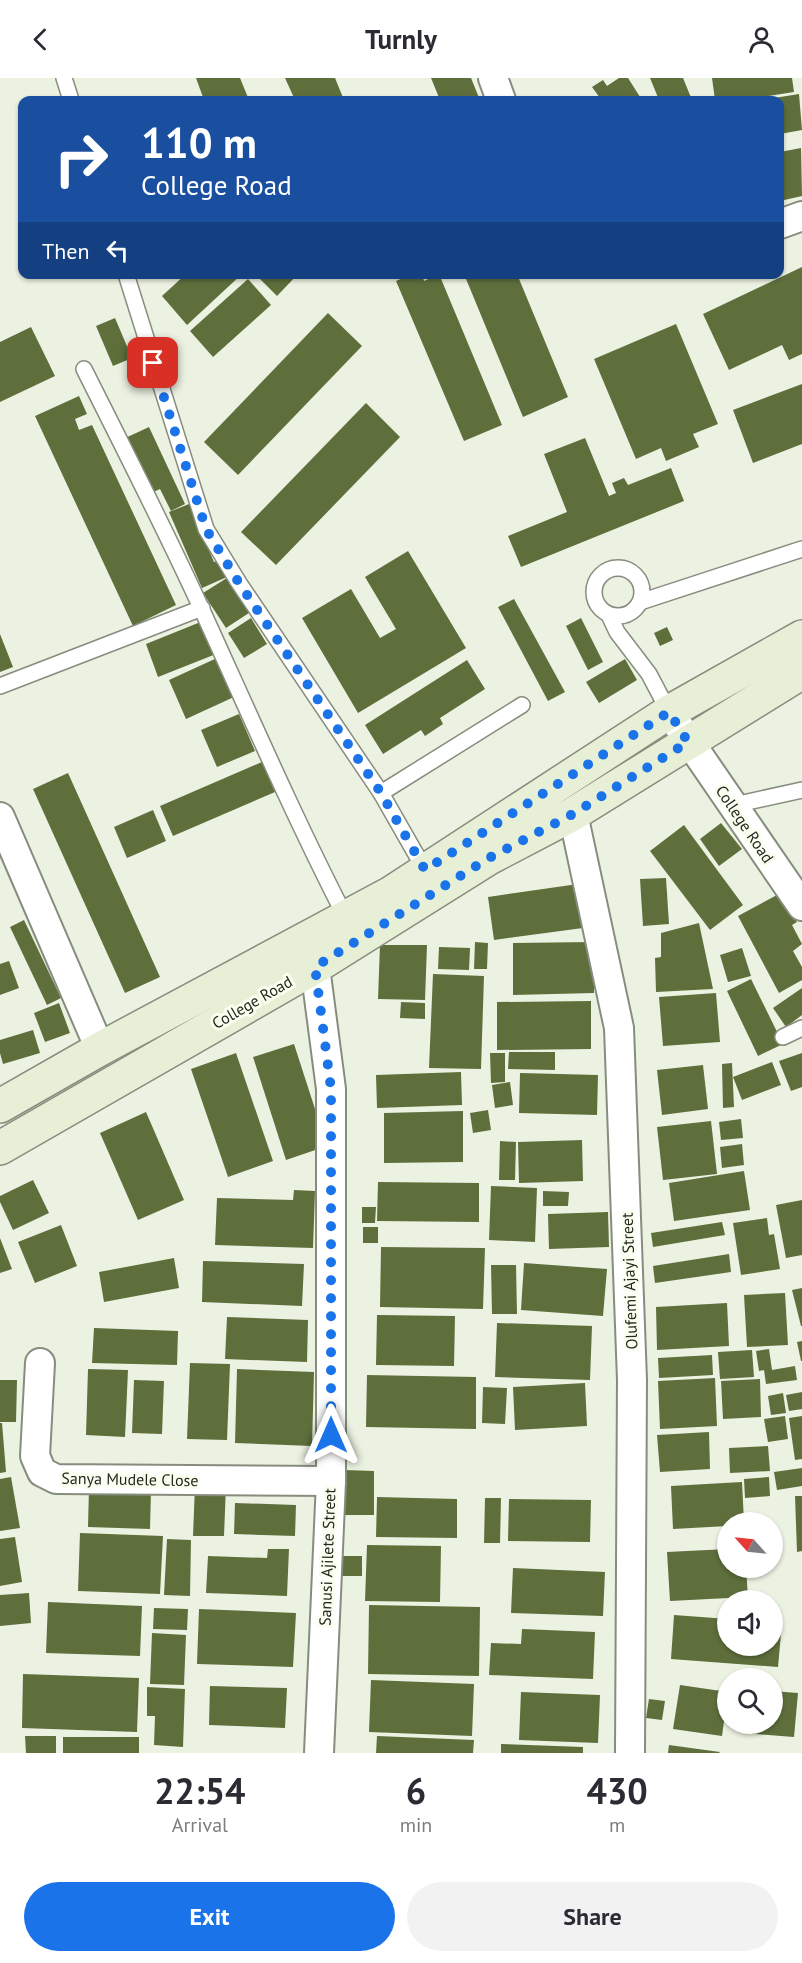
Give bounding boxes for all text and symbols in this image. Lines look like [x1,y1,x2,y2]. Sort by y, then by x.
text: Turnly [365,22,437,56]
icon: back [24,23,57,56]
icon: person [745,23,778,56]
text: 110 m [141,115,257,170]
icon: right [42,120,120,198]
text: College Road [141,168,292,202]
icon: left [101,234,134,267]
text: Then [42,237,89,265]
pin [127,337,178,388]
icon: arrive [136,346,169,379]
street label: College Road [712,781,778,867]
street label: College Road [208,971,296,1033]
street label: Olufemi Ajayi Street [617,1212,641,1350]
position arrow [299,1403,363,1467]
street label: Sanya Mudele Close [61,1468,199,1490]
street label: Sanusi Ajilete Street [315,1487,339,1626]
north arrow [717,1512,783,1578]
map controls [717,1512,783,1734]
button: sound [717,1590,783,1656]
button: search [717,1668,783,1734]
text: 22:54 [154,1767,246,1814]
text: 6 [406,1767,426,1814]
text: 430 [587,1767,648,1814]
text: Arrival [172,1812,228,1838]
text: min [400,1812,432,1838]
text: m [609,1812,625,1838]
button: Exit [24,1882,395,1951]
button: Share [407,1882,778,1951]

